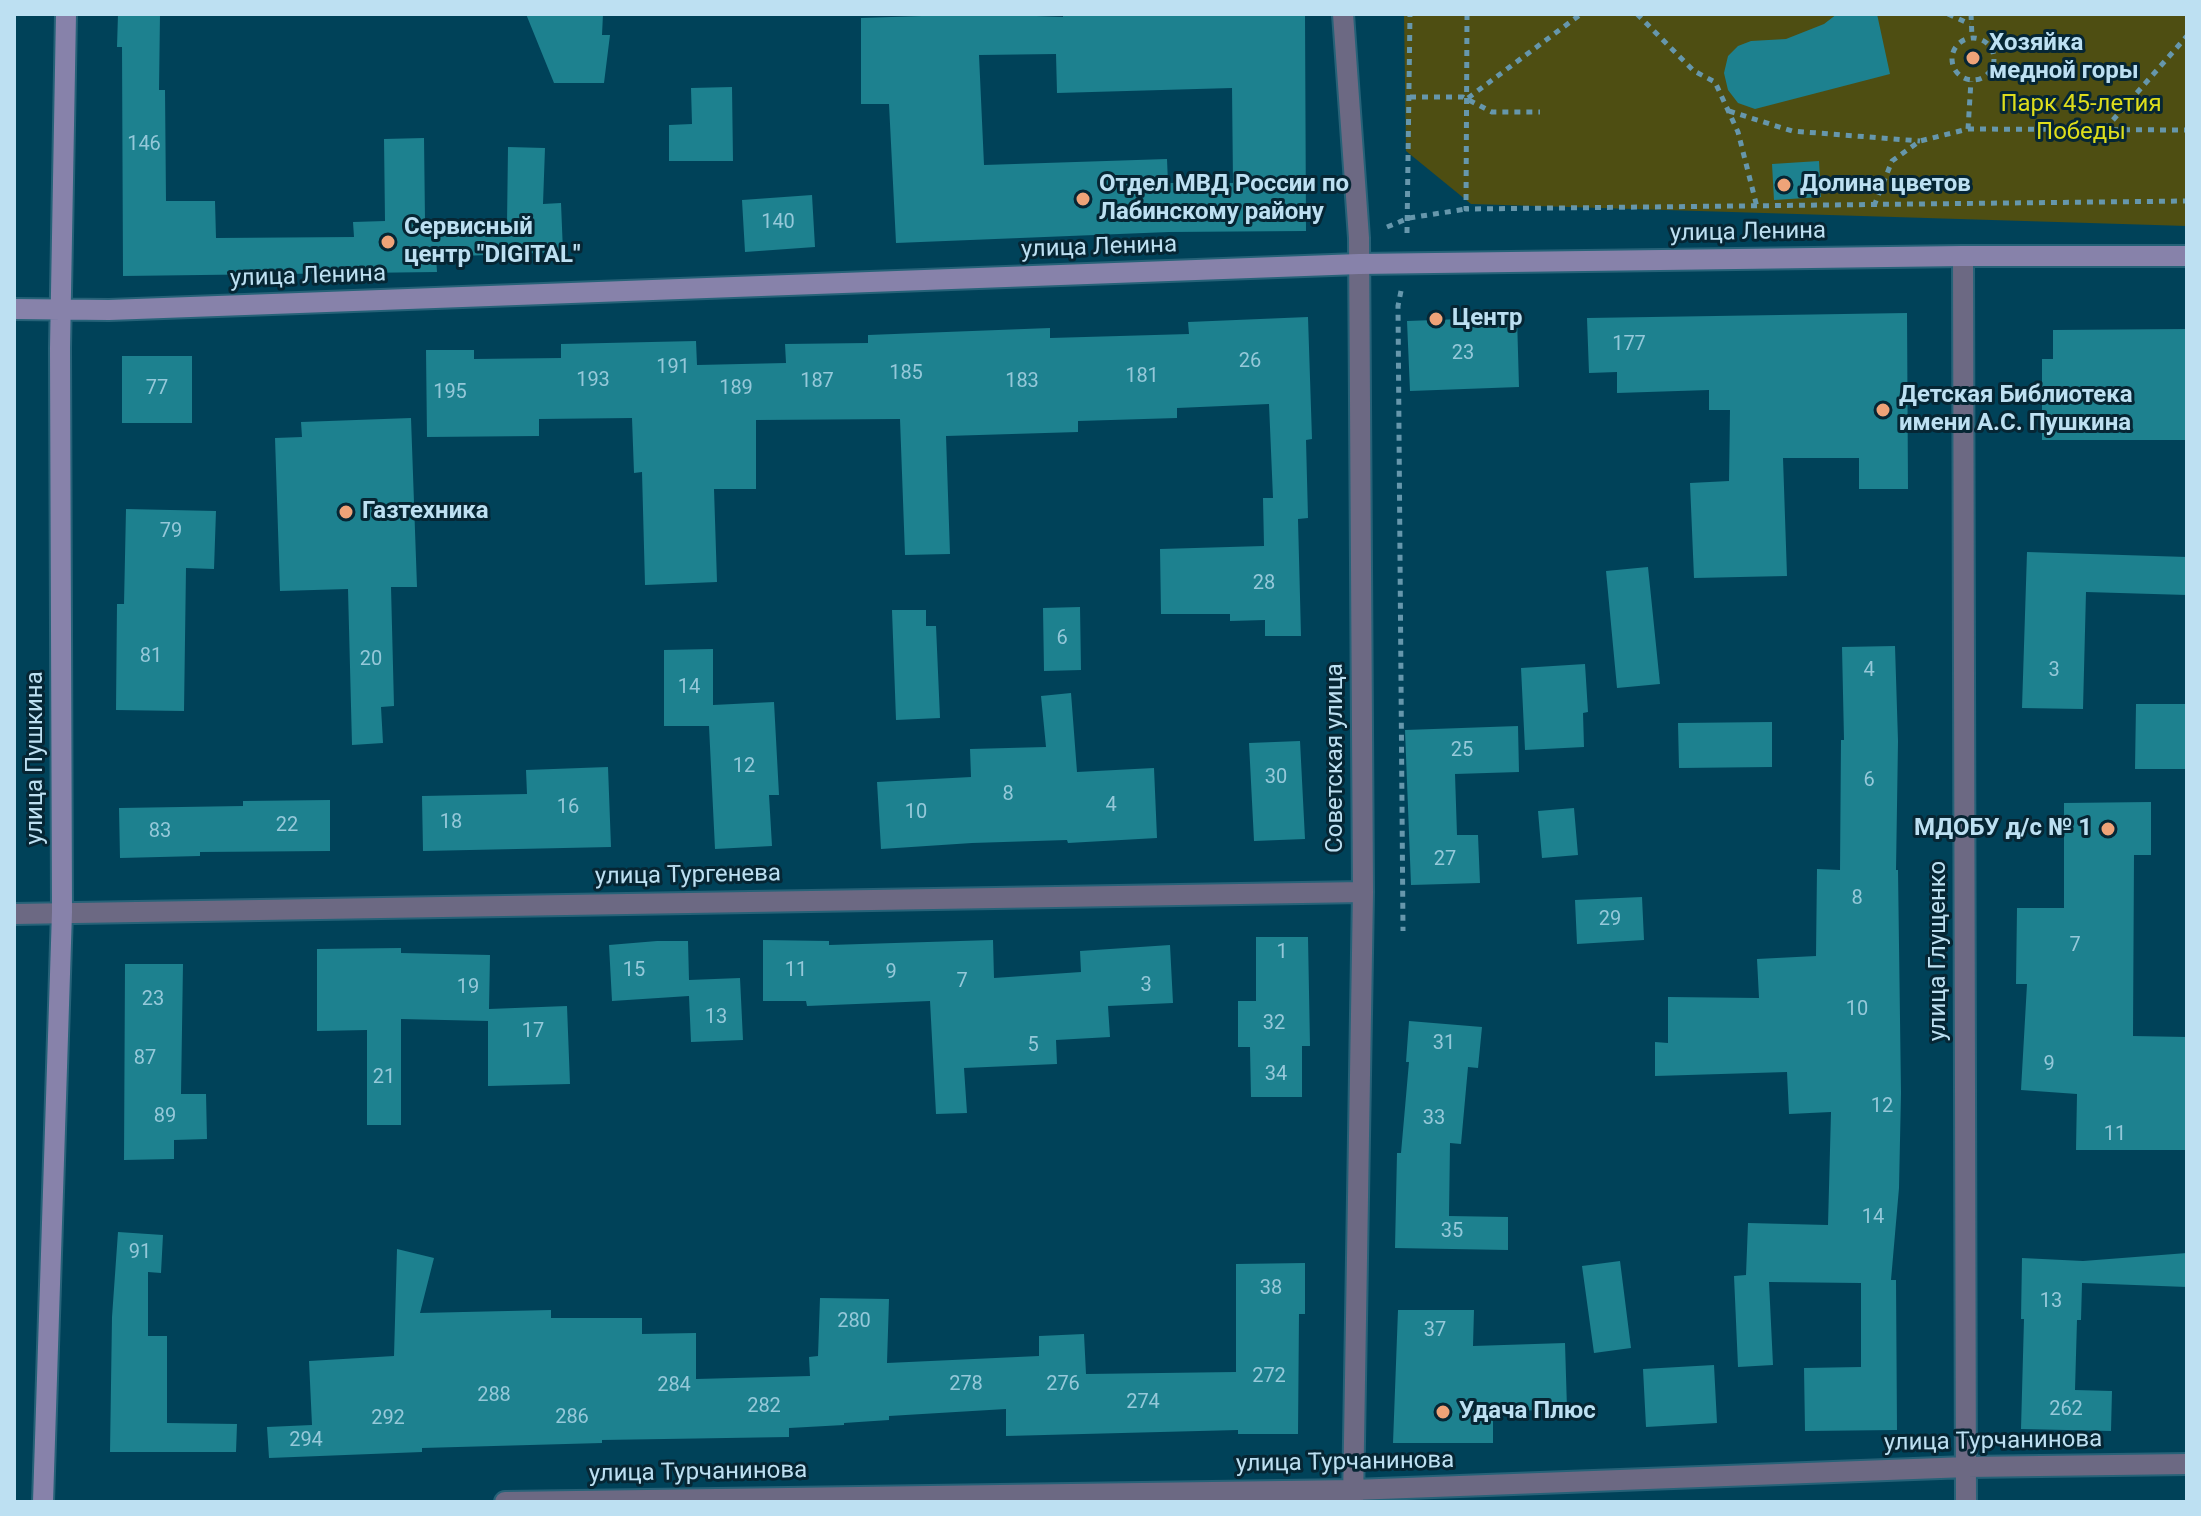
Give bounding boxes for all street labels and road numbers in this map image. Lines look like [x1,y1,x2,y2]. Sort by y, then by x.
street label: улица Ленина [1670,217,1826,249]
street label: улица Ленина [1020,231,1178,265]
street label: улица Ленина [229,260,387,294]
street label: Советская улица [1322,663,1350,853]
street label: улица Пушкина [22,671,50,845]
street label: улица Тургенева [595,860,781,892]
street label: улица Глущенко [1925,861,1953,1041]
street label: улица Турчанинова [1884,1426,2102,1458]
street label: улица Турчанинова [1236,1447,1454,1479]
street label: улица Турчанинова [589,1457,807,1489]

